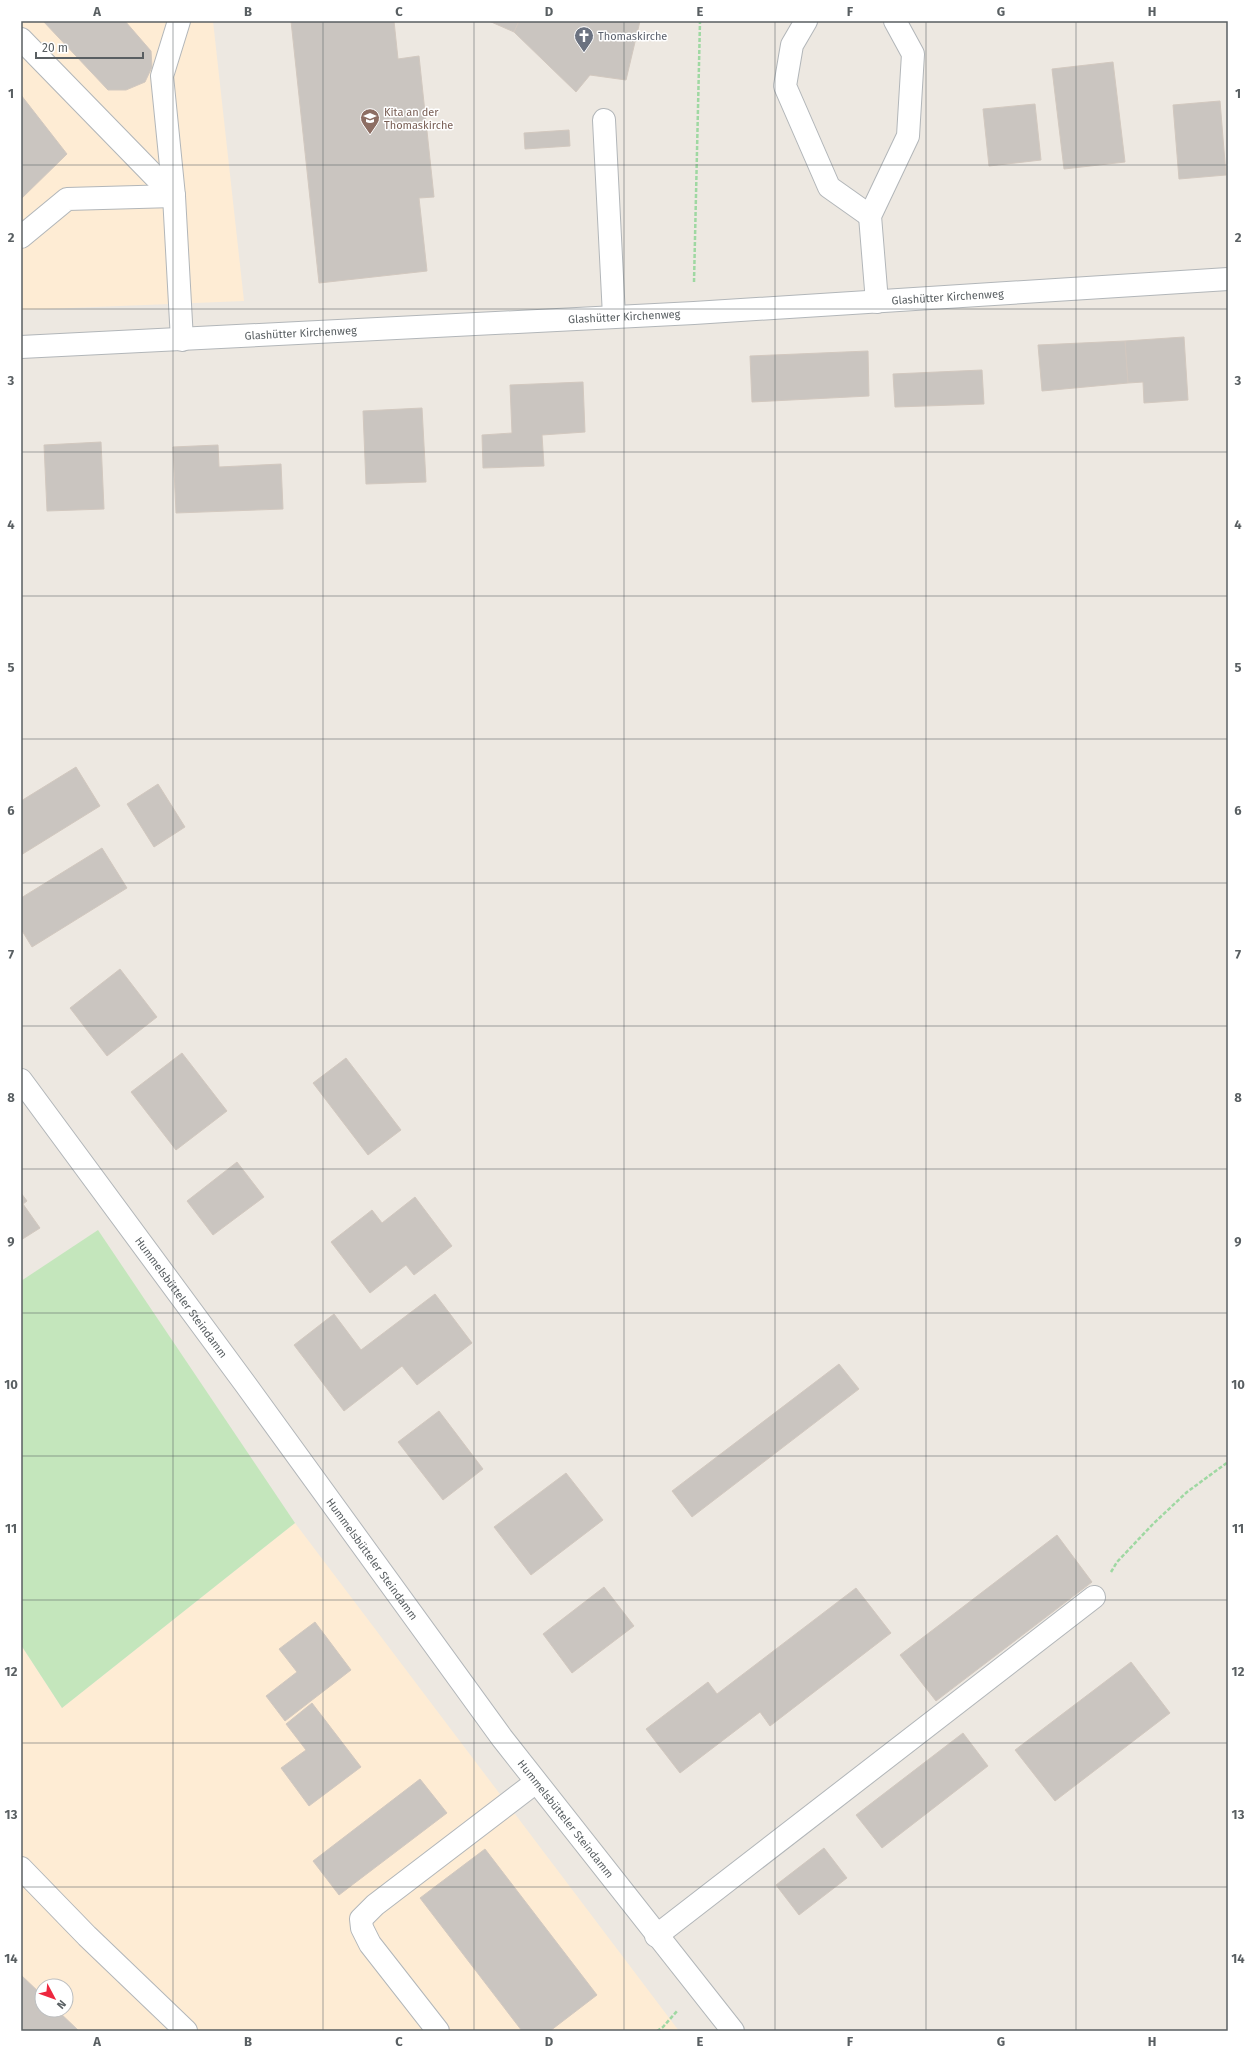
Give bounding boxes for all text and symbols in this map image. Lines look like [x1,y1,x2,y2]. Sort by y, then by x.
text: A [92,4,101,19]
text: B [244,4,252,19]
text: C [395,4,403,19]
text: D [545,4,554,19]
text: E [697,4,704,19]
text: F [847,4,854,19]
text: G [997,4,1005,19]
text: H [1148,4,1156,19]
church icon: Thomaskirche [573,25,595,53]
place label: Thomaskirche [598,30,667,43]
scale bar [36,34,143,60]
text: 20 m [42,41,68,55]
text: 1 [8,86,14,101]
text: 1 [1235,86,1241,101]
place label: Kita an der Thomaskirche [384,106,453,132]
school or university icon: Kita an der Thomaskirche [359,107,381,135]
text: 2 [8,230,15,245]
text: 2 [1235,230,1242,245]
street label: Glashütter Kirchenweg [891,287,1004,307]
street label: Glashütter Kirchenweg [568,307,681,326]
street label: Glashütter Kirchenweg [244,324,357,342]
text: 3 [7,373,15,388]
text: 3 [1234,373,1242,388]
text: 4 [7,517,15,532]
text: 4 [1234,517,1242,532]
text: 5 [8,660,15,675]
text: 5 [1235,660,1242,675]
text: 6 [7,803,15,818]
text: 6 [1234,803,1242,818]
text: 7 [8,947,14,962]
text: 7 [1235,947,1241,962]
text: 8 [7,1090,15,1105]
text: 8 [1234,1090,1242,1105]
text: 9 [7,1234,15,1249]
street label: Hummelsbütteler Steindamm [132,1234,230,1360]
text: 9 [1234,1234,1242,1249]
text: 10 [4,1377,18,1392]
text: 10 [1231,1377,1245,1392]
street label: Hummelsbütteler Steindamm [324,1496,421,1622]
text: 11 [5,1521,17,1536]
text: 11 [1232,1521,1244,1536]
text: 12 [5,1664,18,1679]
text: 12 [1232,1664,1245,1679]
street label: Hummelsbütteler Steindamm [515,1757,616,1881]
text: 13 [5,1807,18,1822]
text: 13 [1232,1807,1245,1822]
text: 14 [4,1951,18,1966]
text: 14 [1231,1951,1245,1966]
north arrow [34,1978,74,2018]
text: N [54,1997,68,2011]
text: A [92,2034,101,2049]
text: B [244,2034,252,2049]
text: C [395,2034,403,2049]
text: D [545,2034,554,2049]
text: E [697,2034,704,2049]
text: F [847,2034,854,2049]
text: G [997,2034,1005,2049]
text: H [1148,2034,1156,2049]

